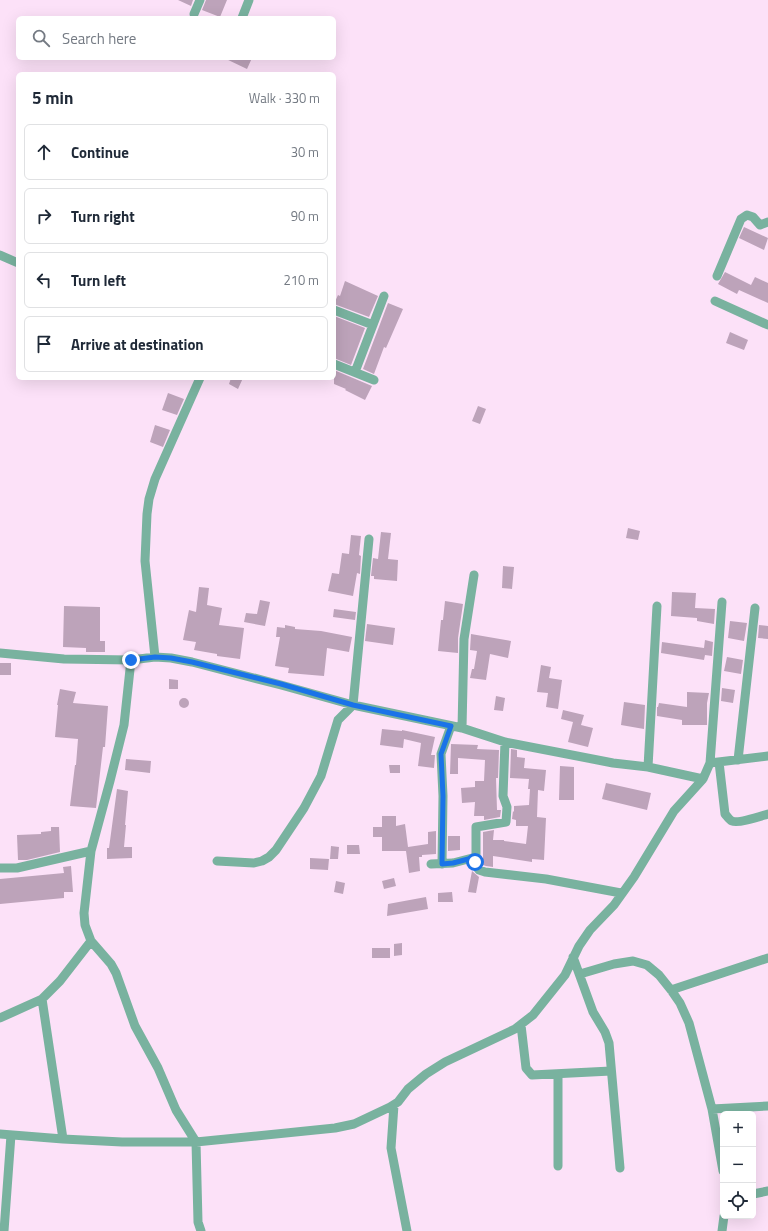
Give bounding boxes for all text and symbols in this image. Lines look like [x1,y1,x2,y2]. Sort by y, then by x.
search box [16,16,336,60]
icon: search [30,27,52,49]
text: Search here [62,27,136,50]
text: 5 min [32,85,73,111]
text: Walk · 330 m [249,88,320,108]
icon: ahead [33,141,55,163]
text: Continue [71,141,129,164]
text: 30 m [291,142,319,162]
icon: right [33,205,55,227]
text: Turn right [71,205,135,228]
text: 90 m [291,206,319,226]
icon: left [33,269,55,291]
text: Turn left [71,269,126,292]
text: 210 m [283,270,319,290]
icon: arrive [33,333,55,355]
text: Arrive at destination [71,333,204,356]
route end [122,651,140,669]
route start [466,853,484,871]
map controls [720,1111,756,1219]
button: + [720,1111,756,1147]
button: − [720,1147,756,1183]
button: locate [720,1183,756,1219]

